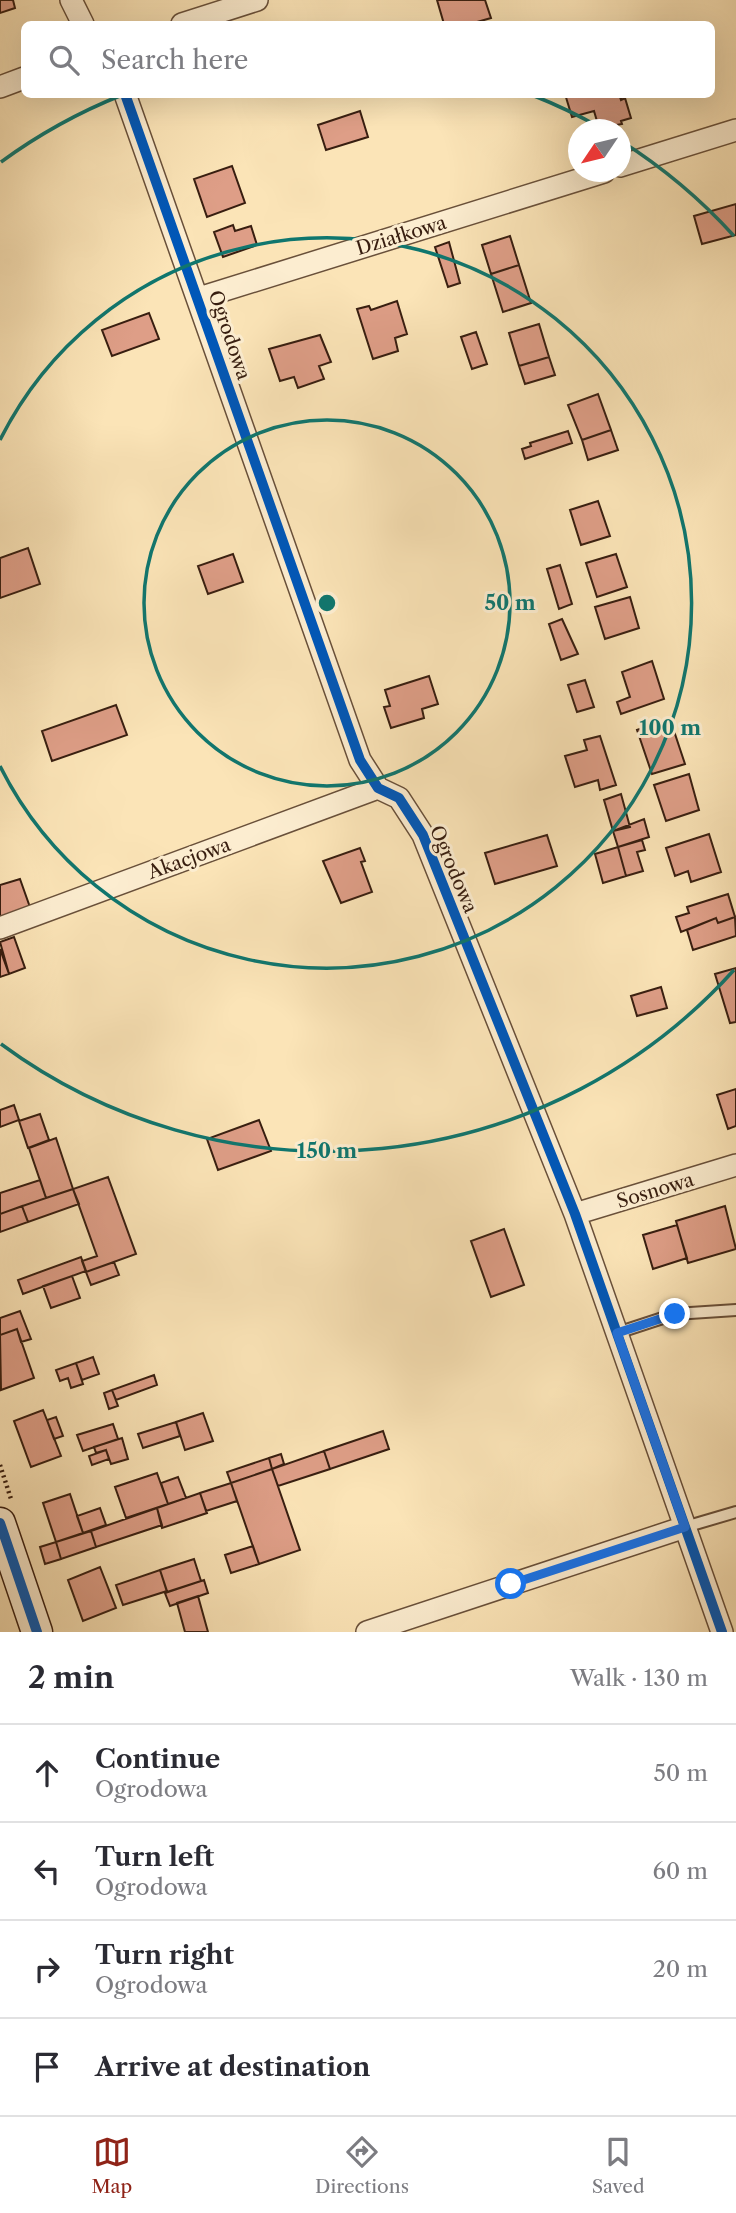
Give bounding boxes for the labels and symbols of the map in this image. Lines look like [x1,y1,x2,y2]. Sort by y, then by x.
north arrow [568,119,631,182]
street label: Działkowa [353,211,449,260]
street label: Ogrodowa [204,287,256,383]
text: 50 m [484,590,536,615]
centre of rings [315,591,339,615]
text: 100 m [639,715,701,740]
street label: Ogrodowa [425,822,482,917]
street label: Akacjowa [144,833,234,884]
text: 150 m [297,1138,357,1163]
street label: Sosnowa [614,1168,697,1213]
route end [659,1298,690,1329]
route start [495,1568,526,1599]

